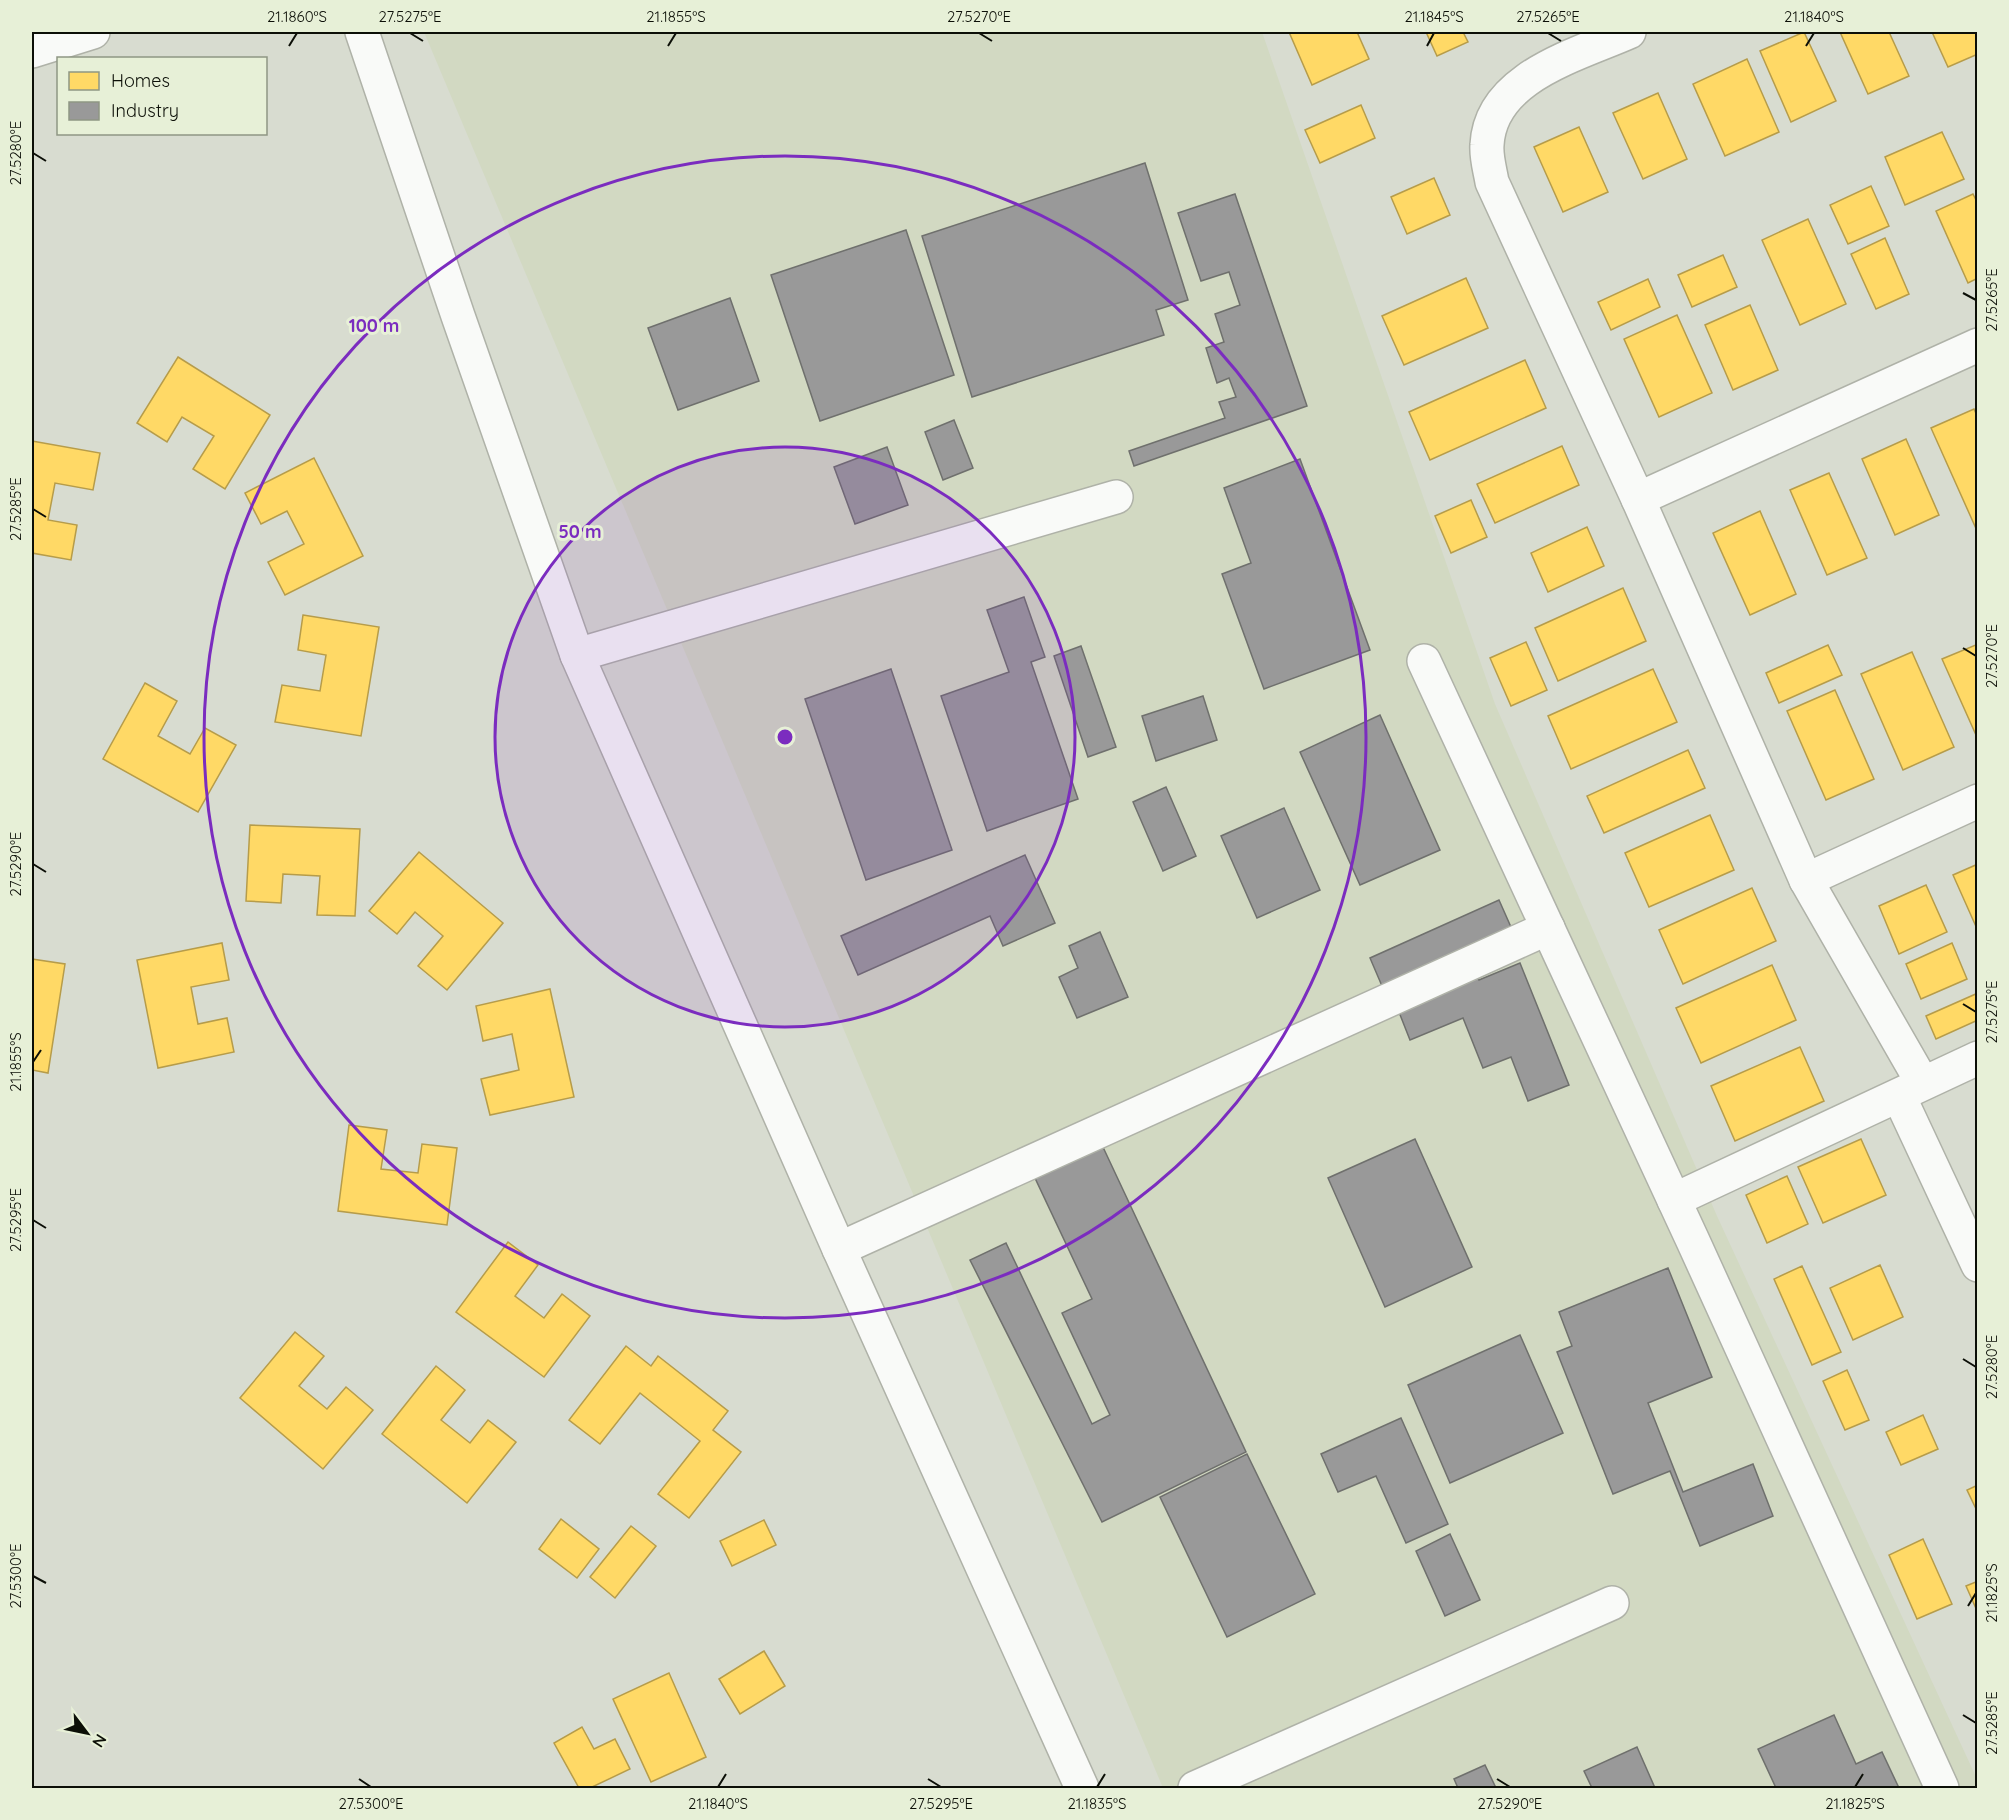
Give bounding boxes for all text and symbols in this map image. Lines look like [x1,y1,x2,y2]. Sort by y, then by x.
text: 21.1860°S [267,7,327,26]
text: 27.5275°E [378,7,442,26]
text: 21.1855°S [646,7,706,26]
text: 27.5270°E [947,7,1011,26]
text: 21.1845°S [1404,7,1464,26]
text: 27.5265°E [1516,7,1580,26]
text: 21.1840°S [1784,7,1844,26]
legend [57,57,267,135]
text: Homes [111,69,170,92]
text: Industry [111,99,179,122]
text: 27.5280°E [6,121,25,185]
text: 27.5265°E [1982,268,2001,332]
text: 100 m [349,314,399,337]
text: 27.5285°E [6,477,25,541]
text: 50 m [558,520,602,543]
text: 27.5270°E [1982,624,2001,688]
centre of rings [775,727,795,747]
text: 27.5290°E [6,832,25,896]
text: 27.5275°E [1982,980,2001,1044]
text: 21.1855°S [6,1032,25,1092]
text: 27.5295°E [6,1188,25,1252]
text: 27.5280°E [1982,1335,2001,1399]
text: 27.5300°E [6,1544,25,1608]
text: 21.1825°S [1982,1563,2001,1623]
text: 27.5285°E [1982,1691,2001,1755]
north arrow [57,1703,117,1763]
text: N [88,1731,111,1751]
text: 27.5300°E [339,1794,403,1813]
text: 21.1840°S [688,1794,748,1813]
text: 27.5295°E [909,1794,973,1813]
text: 21.1835°S [1067,1794,1127,1813]
text: 27.5290°E [1478,1794,1542,1813]
text: 21.1825°S [1825,1794,1885,1813]

